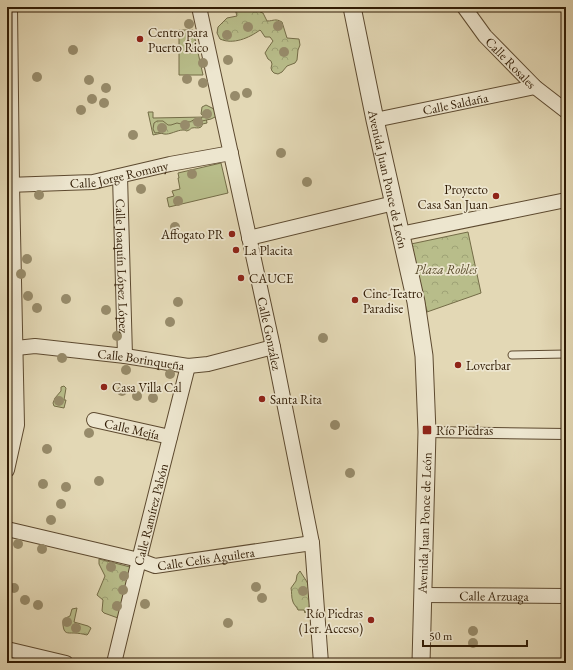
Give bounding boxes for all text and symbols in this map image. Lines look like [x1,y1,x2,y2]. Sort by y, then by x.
place label: Centro para Puerto Rico [148,24,209,56]
street label: Calle Rosales [482,33,540,92]
marker: Centro para Puerto Rico [135,34,145,44]
street label: Calle Saldaña [421,89,491,119]
street label: Avenida Juan Ponce de León [364,107,412,250]
street label: Calle Jorge Romany [70,157,170,192]
place label: Proyecto Casa San Juan [418,181,488,213]
marker: Proyecto Casa San Juan [491,191,501,201]
street label: Calle Joaquín López López [112,198,132,334]
place label: Affogato PR [160,226,225,243]
marker: Affogato PR [227,229,237,239]
place label: La Placita [244,242,293,259]
marker: La Placita [231,245,241,255]
park label: Plaza Robles [415,261,478,278]
place label: CAUCE [249,270,293,287]
marker: CAUCE [236,273,246,283]
place label: Cine-Teatro Paradise [363,285,423,317]
street label: Calle González [253,295,285,372]
marker: Cine-Teatro Paradise [350,295,360,305]
street label: Calle Borinqueña [97,345,186,374]
place label: Loverbar [466,357,511,374]
marker: Loverbar [453,360,463,370]
place label: Casa Villa Cal [112,379,182,396]
marker: Casa Villa Cal [99,382,109,392]
place label: Santa Rita [270,391,323,408]
marker: Santa Rita [257,394,267,404]
street label: Calle Mejía [103,415,162,444]
place label: Río Piedras [436,422,493,439]
marker: Río Piedras [421,424,433,436]
street label: Avenida Juan Ponce de León [414,452,435,595]
street label: Calle Ramírez Pabón [130,462,172,567]
street label: Calle Celis Aguilera [156,543,256,575]
street label: Calle Arzuaga [459,587,530,605]
place label: Río Piedras (1er. Acceso) [299,605,363,637]
marker: Río Piedras (1er. Acceso) [366,615,376,625]
scale bar [423,622,527,648]
text: 50 m [429,628,453,644]

